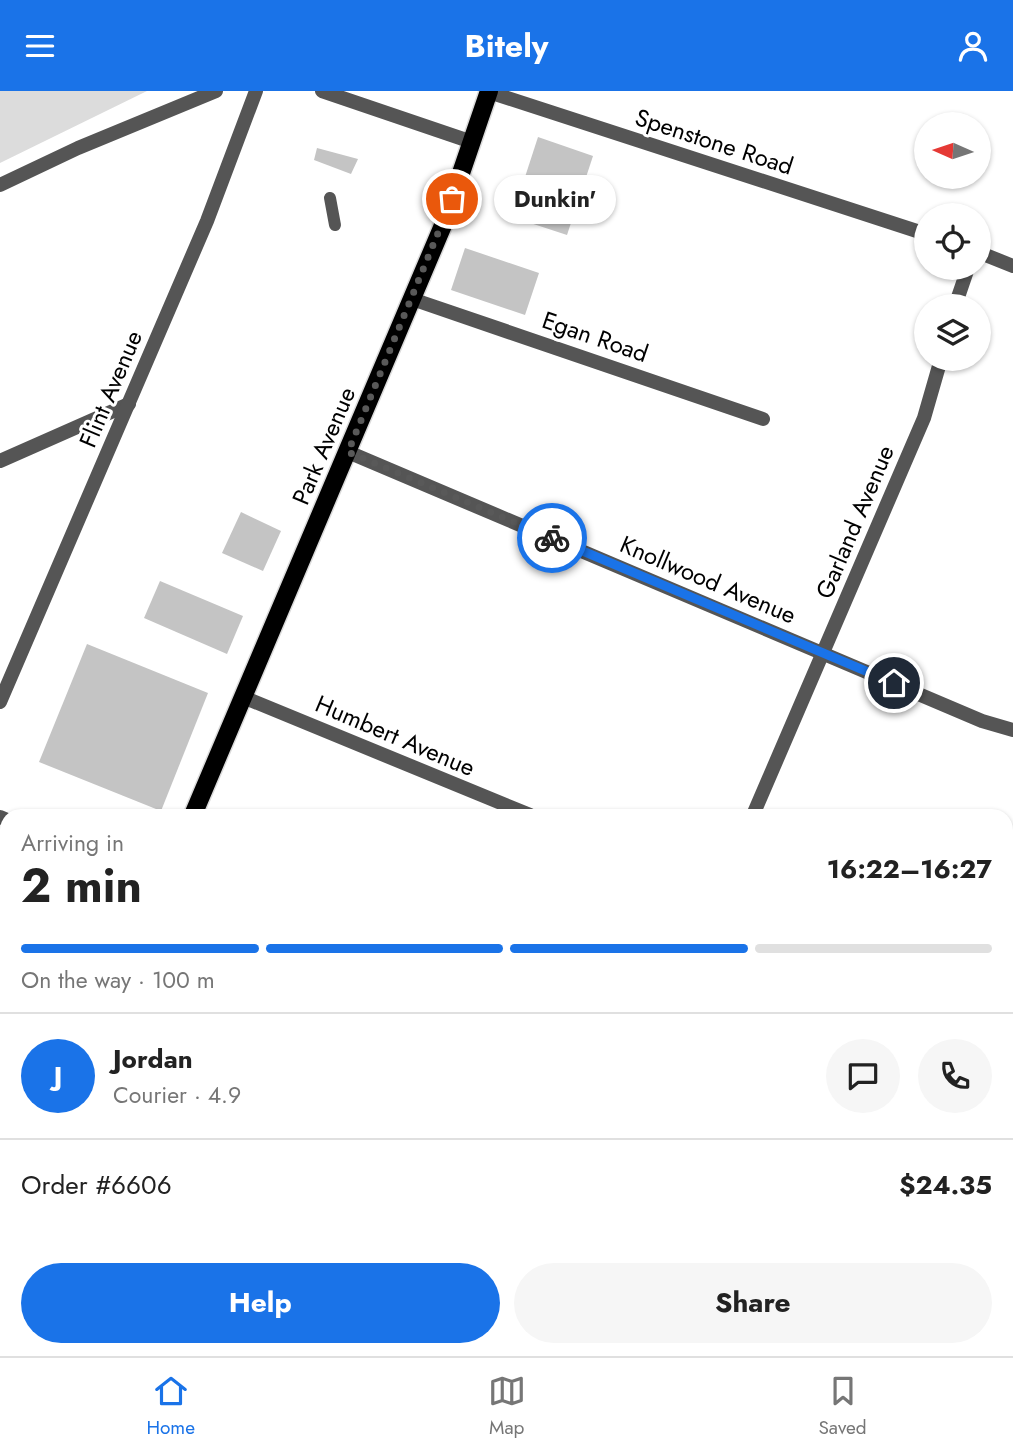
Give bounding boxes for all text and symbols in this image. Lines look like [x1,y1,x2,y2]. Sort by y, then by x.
text: Bitely [465,23,548,69]
icon: menu [21,27,59,65]
icon: person [954,27,992,65]
street label: Spenstone Road [631,100,798,184]
north arrow [914,112,990,189]
map controls [914,112,991,371]
pin [422,169,482,229]
callout: Dunkin' [494,175,616,223]
icon: bag [433,180,471,218]
text: Dunkin' [514,182,596,216]
button: locate [914,203,991,280]
button: layers [914,294,991,371]
street label: Egan Road [537,302,653,371]
street label: Flint Avenue [70,325,151,453]
street label: Park Avenue [283,382,364,510]
street label: Garland Avenue [806,440,903,604]
courier [517,503,587,573]
icon: bike [533,519,571,557]
street label: Knollwood Avenue [615,527,802,632]
pin [864,653,924,713]
icon: home [875,664,913,702]
street label: Humbert Avenue [310,686,480,785]
text: Arriving in [21,826,124,860]
text: 16:22–16:27 [827,850,992,888]
text: 2 min [21,853,142,919]
text: On the way · 100 m [21,963,215,997]
button: chat [826,1039,900,1113]
button: phone [918,1039,992,1113]
text: Jordan [113,1040,193,1078]
text: J [54,1057,62,1095]
text: Courier · 4.9 [113,1078,241,1112]
text: Order #6606 [21,1166,172,1204]
text: $24.35 [899,1166,992,1204]
button: Help [21,1263,500,1343]
button: Share [514,1263,992,1343]
tab: Home [146,1372,195,1441]
tab: Map [488,1372,526,1441]
tab: Saved [818,1372,867,1441]

